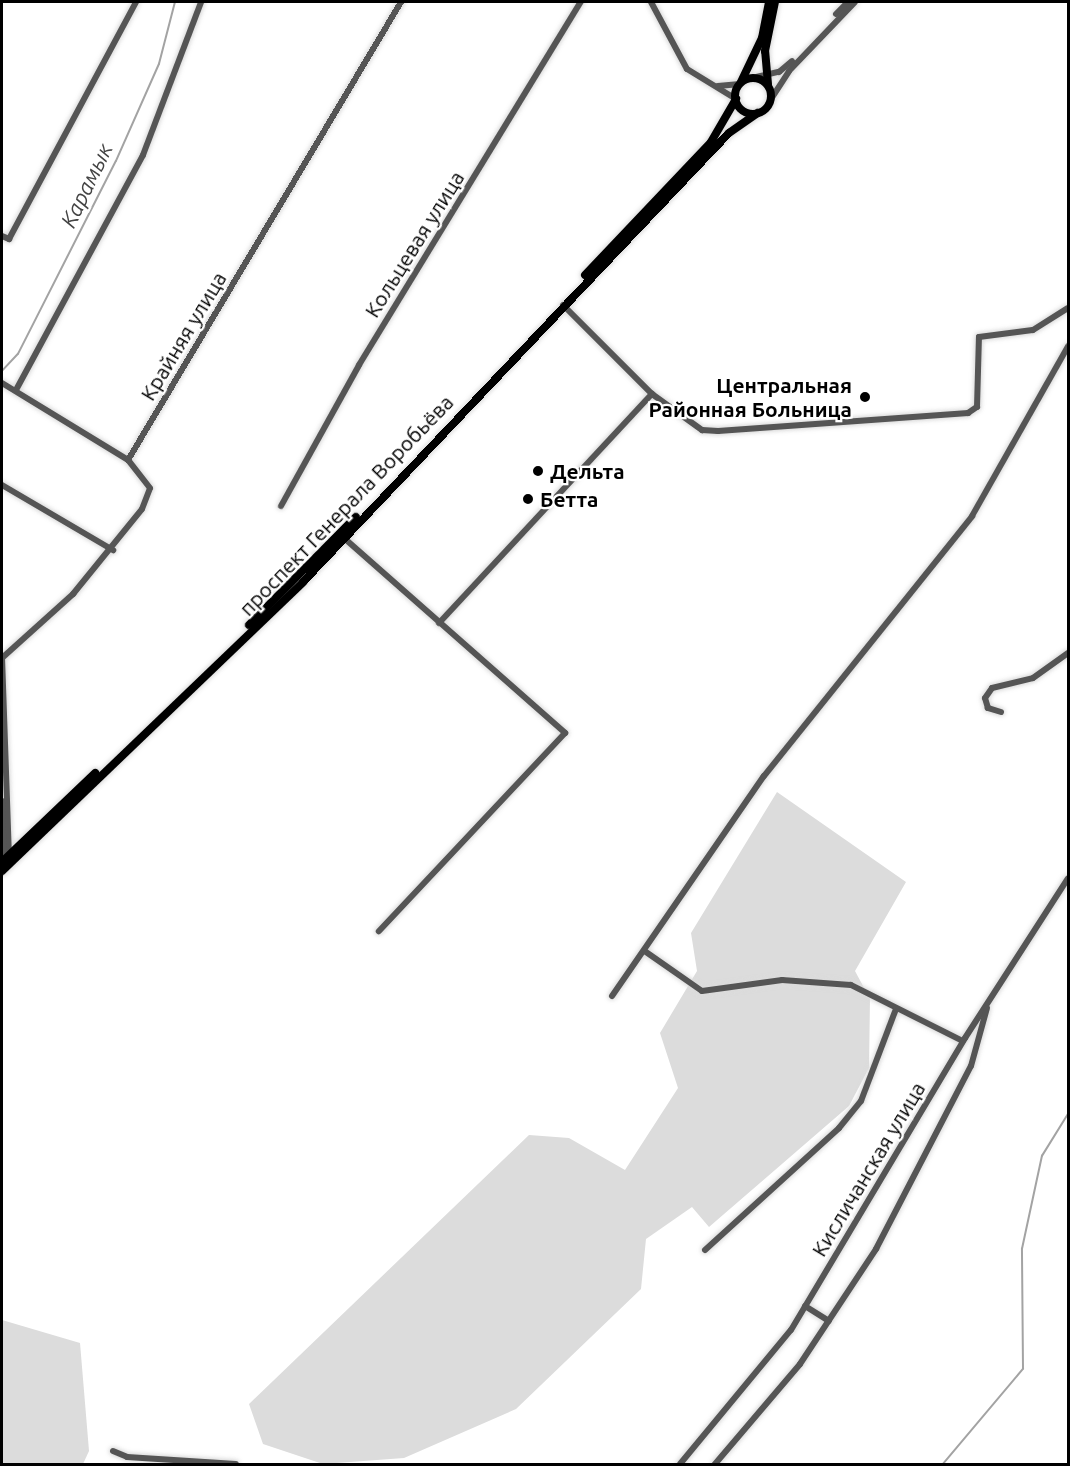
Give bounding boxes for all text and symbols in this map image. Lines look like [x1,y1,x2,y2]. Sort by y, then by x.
water label: Карамык [54,138,118,232]
street label: Кольцевая улица [359,166,469,322]
street label: Крайняя улица [135,267,231,405]
place label: Центральная Районная Больница [649,372,852,422]
marker: Центральная Районная Больница [856,388,874,406]
street label: проспект Генерала Воробьёва [234,389,458,621]
place label: Дельта [550,458,625,484]
marker: Дельта [531,464,545,478]
place label: Бетта [540,486,599,512]
marker: Бетта [521,492,535,506]
street label: Кисличанская улица [806,1077,930,1261]

